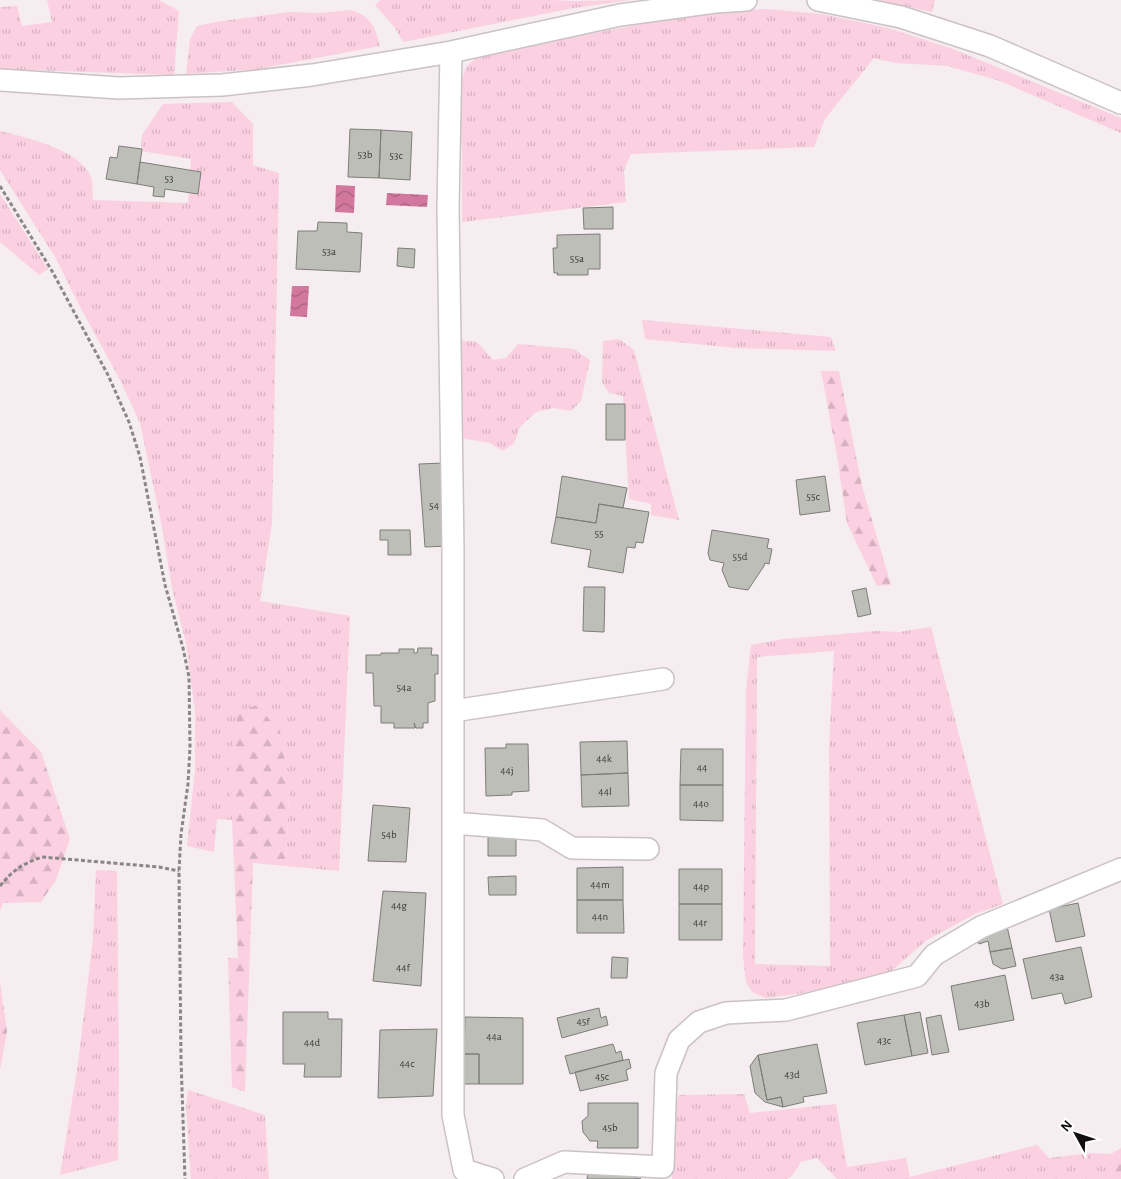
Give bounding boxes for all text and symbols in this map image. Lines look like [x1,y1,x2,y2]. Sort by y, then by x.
house number: 53b [358,149,373,160]
house number: 53c [389,150,403,161]
house number: 53 [164,173,174,184]
house number: 53a [322,246,336,257]
house number: 55a [570,253,584,264]
house number: 55c [806,491,820,502]
house number: 54 [429,500,439,511]
house number: 55 [594,528,604,539]
house number: 55d [733,551,748,562]
house number: 54a [397,682,411,693]
house number: 44k [596,753,612,764]
house number: 44 [697,762,707,773]
house number: 44j [500,765,514,776]
house number: 44l [598,786,612,797]
house number: 44o [693,798,709,809]
house number: 54b [381,829,397,840]
house number: 44m [590,879,610,890]
house number: 44p [693,881,709,892]
house number: 44g [391,900,408,911]
house number: 44n [592,911,608,922]
house number: 44r [693,917,708,928]
house number: 44f [396,962,411,973]
house number: 43a [1050,971,1064,982]
house number: 43b [974,998,990,1009]
house number: 45f [576,1016,590,1027]
house number: 44a [486,1031,502,1042]
house number: 43c [877,1035,892,1046]
house number: 44d [304,1037,320,1048]
house number: 44c [400,1058,415,1069]
house number: 43d [784,1069,800,1080]
house number: 45c [595,1071,610,1082]
north arrow [1051,1109,1101,1159]
text: N [1058,1118,1075,1135]
house number: 45b [602,1122,618,1133]

